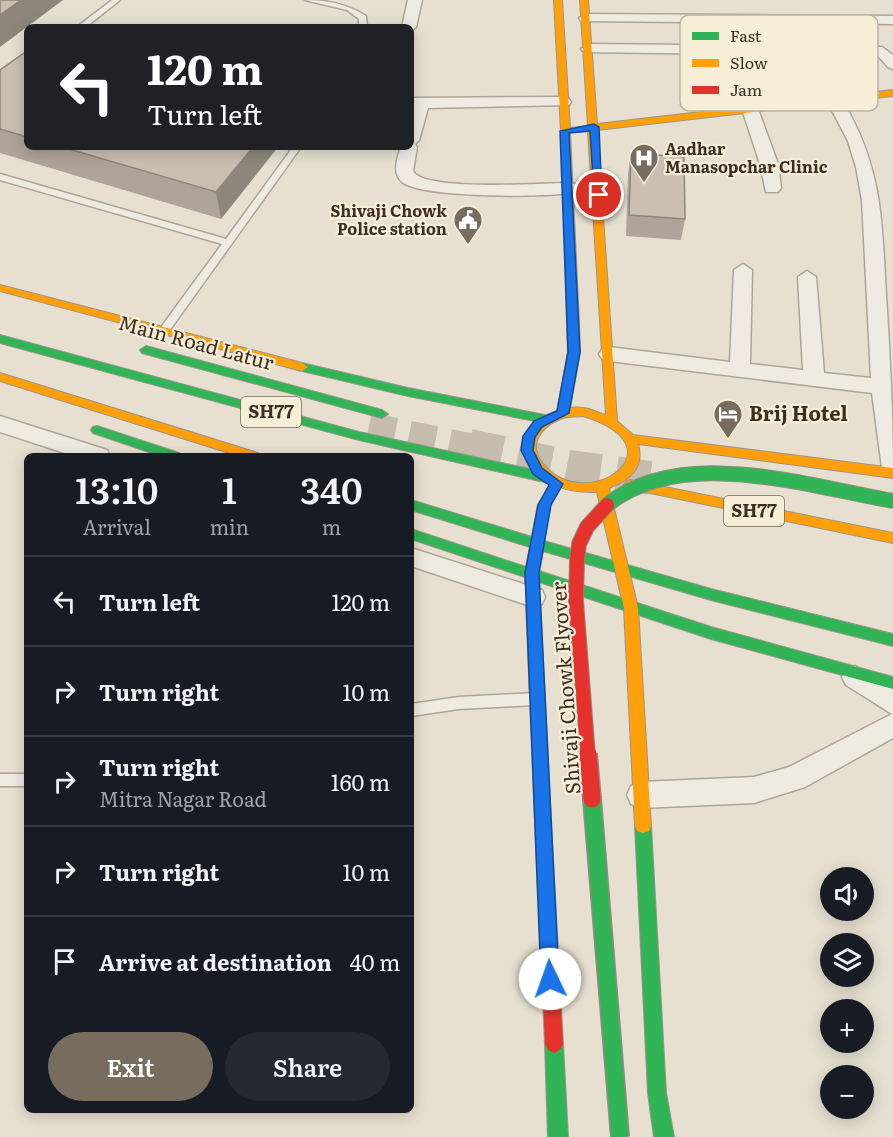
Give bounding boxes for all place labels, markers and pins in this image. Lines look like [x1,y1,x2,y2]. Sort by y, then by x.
place label: Aadhar Manasopchar Clinic [665,136,828,178]
hospital icon: Aadhar Manasopchar Clinic [628,142,660,184]
pin [573,169,624,220]
place label: Shivaji Chowk Police station [331,198,447,240]
public building icon: Shivaji Chowk Police station [452,204,484,246]
place label: Brij Hotel [749,397,848,427]
hotel icon: Brij Hotel [712,398,744,440]

